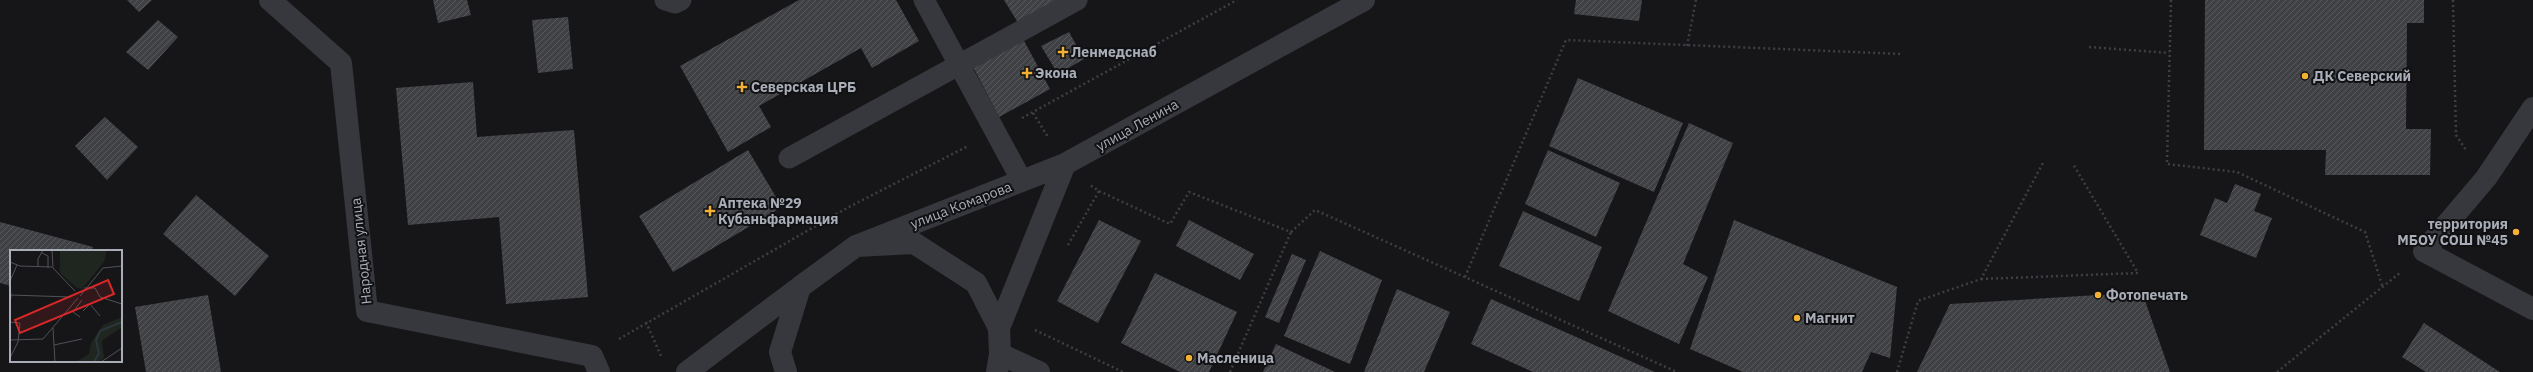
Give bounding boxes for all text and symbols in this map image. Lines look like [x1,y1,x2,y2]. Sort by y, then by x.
place label: Ленмедснаб [1071,43,1157,61]
marker: Ленмедснаб [1058,47,1068,57]
place label: Экона [1035,64,1077,82]
place label: ДК Северский [2313,67,2411,85]
marker: Экона [1022,68,1032,78]
marker: ДК Северский [2300,71,2310,81]
place label: Северская ЦРБ [751,78,856,96]
marker: Северская ЦРБ [736,81,748,93]
street label: улица Ленина [1093,95,1182,155]
street label: улица Комарова [908,177,1015,233]
place label: Аптека №29 Кубаньфармация [718,194,839,228]
street label: Народная улица [346,196,376,305]
marker: Аптека №29 Кубаньфармация [705,206,715,216]
place label: территория МБОУ СОШ №45 [2397,215,2508,249]
marker: территория МБОУ СОШ №45 [2511,227,2521,237]
inset map [10,250,122,362]
place label: Фотопечать [2106,286,2188,304]
marker: Фотопечать [2093,290,2103,300]
place label: Магнит [1805,309,1855,327]
marker: Магнит [1792,313,1802,323]
place label: Масленица [1197,349,1274,367]
marker: Масленица [1184,353,1194,363]

